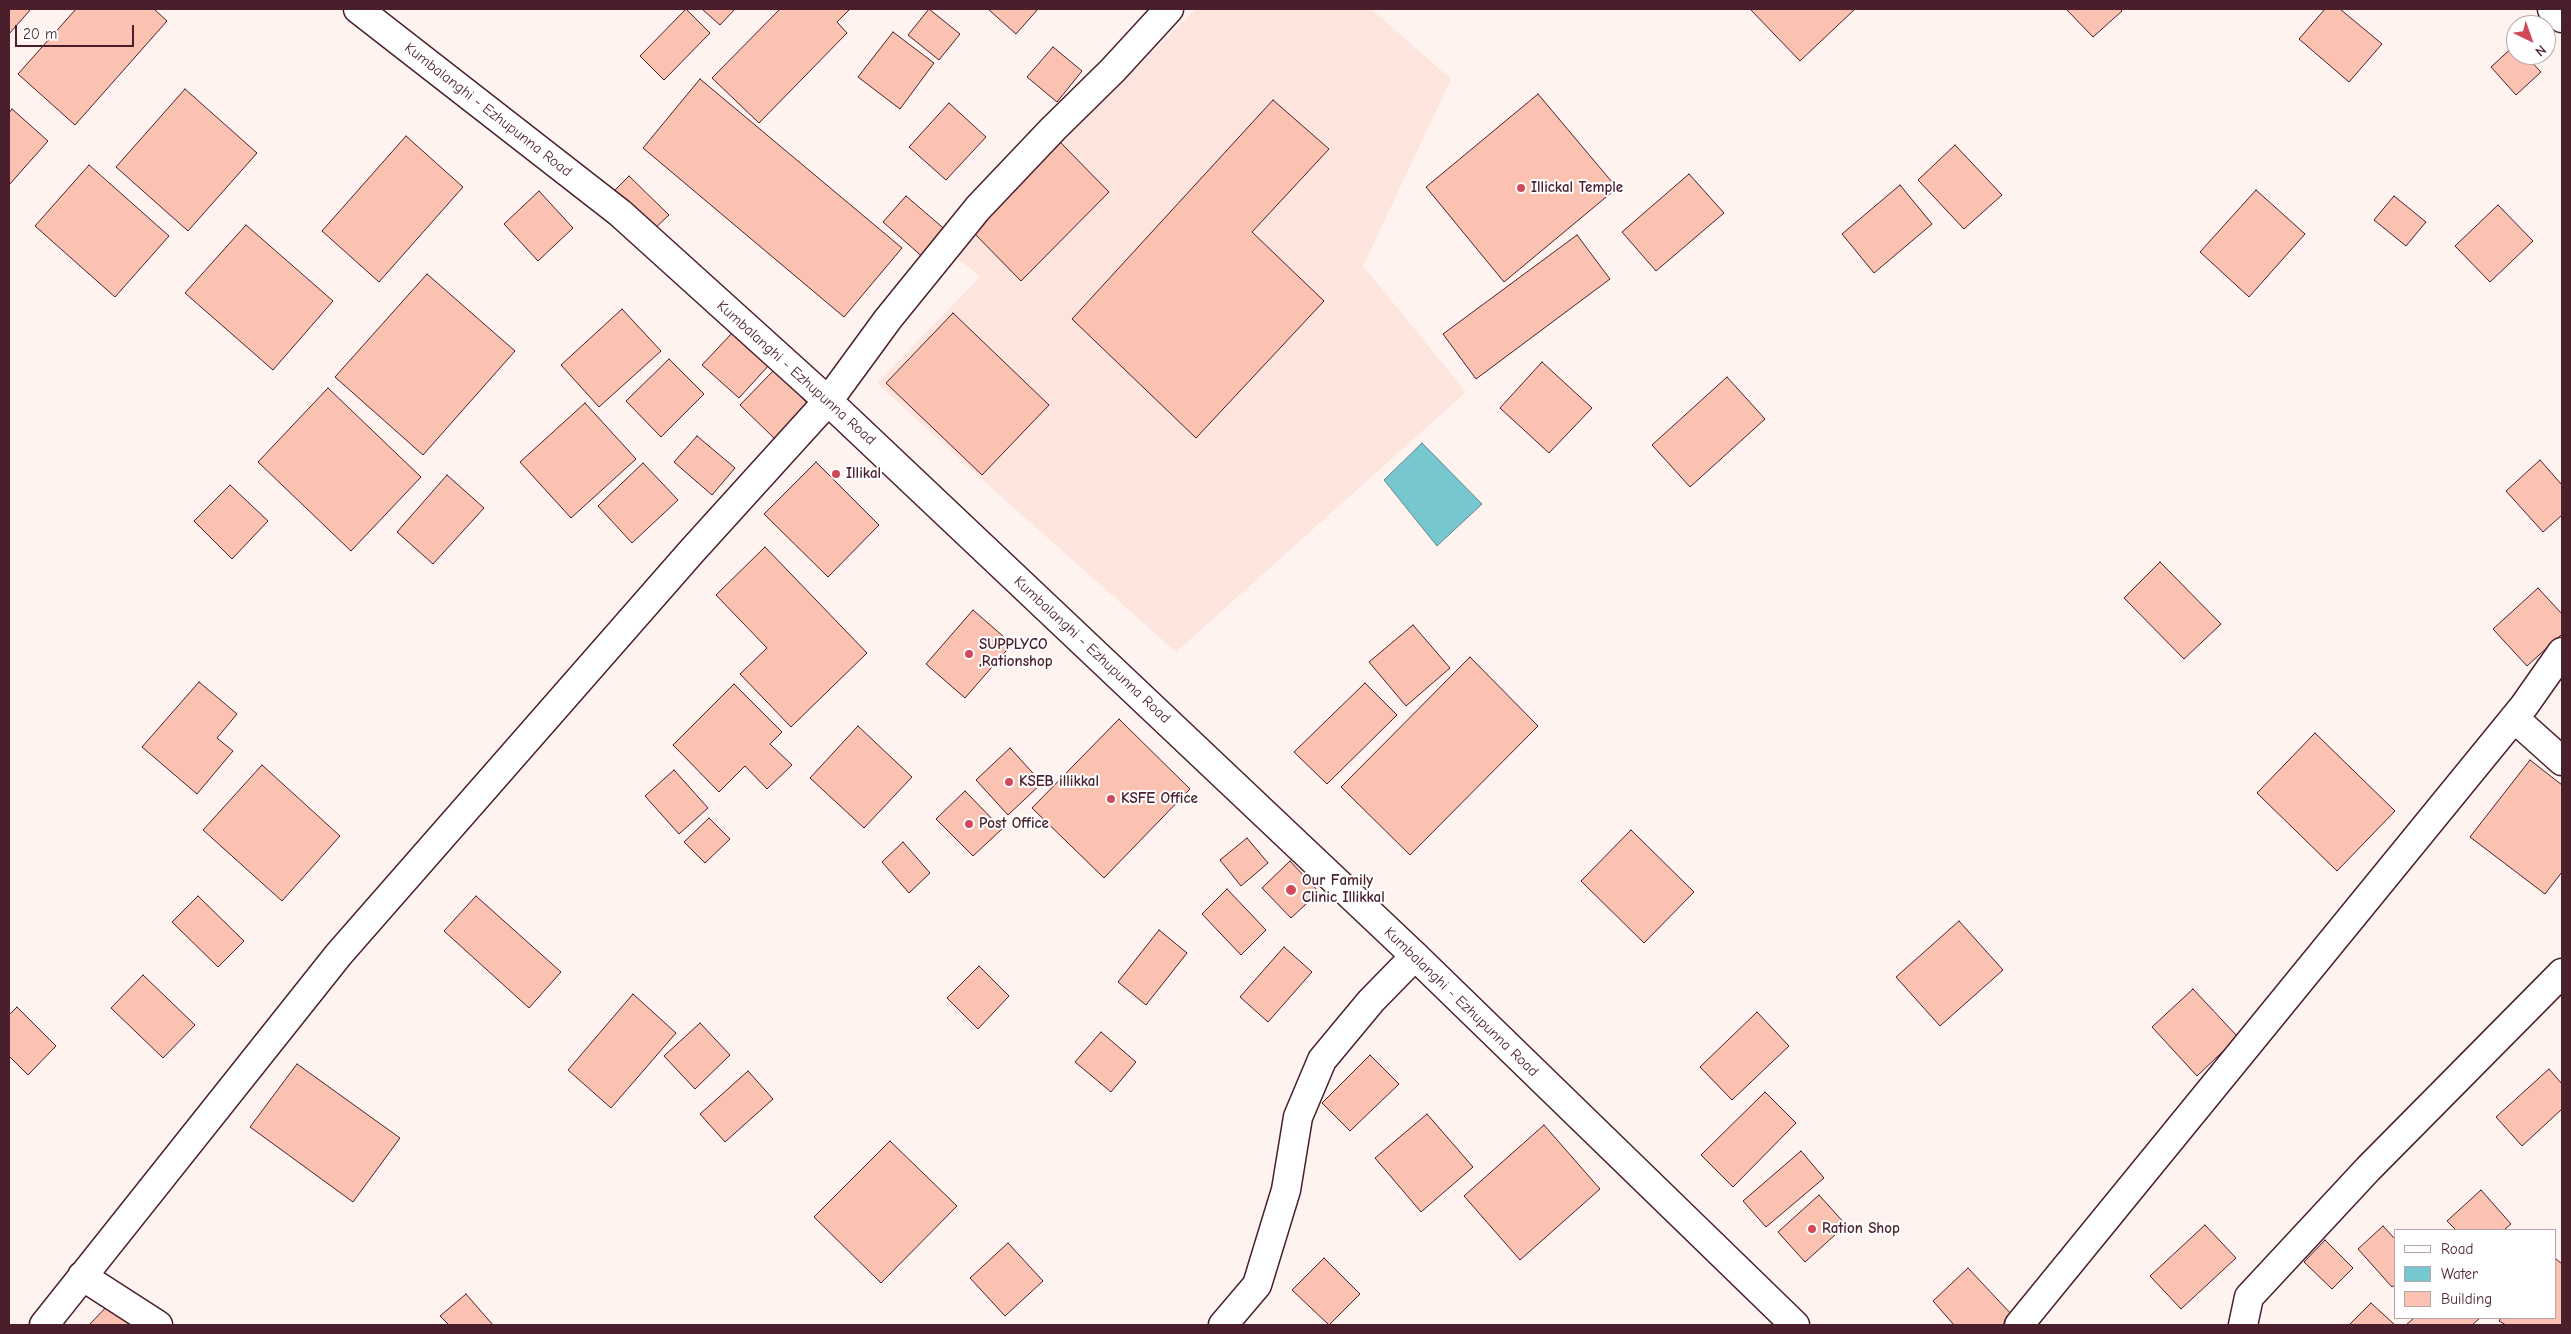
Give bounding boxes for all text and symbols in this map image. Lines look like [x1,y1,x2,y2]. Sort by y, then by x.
scale bar [18,15,136,47]
north arrow [2506,15,2556,65]
text: 20 m [23,25,57,43]
street label: Kumbalanghi - Ezhupunna Road [401,39,575,181]
text: N [2532,41,2550,60]
place label: Illickal Temple [1531,179,1623,197]
marker: Illickal Temple [1515,182,1527,194]
street label: Kumbalanghi - Ezhupunna Road [713,297,879,449]
place label: Illikal [846,465,881,483]
marker: Illikal [830,468,842,480]
street label: Kumbalanghi - Ezhupunna Road [1010,573,1174,727]
place label: SUPPLYCO ,Rationshop [979,636,1053,671]
marker: SUPPLYCO ,Rationshop [963,648,975,660]
place label: KSEB illikkal [1019,773,1099,791]
marker: KSEB illikkal [1003,776,1015,788]
place label: KSFE Office [1121,790,1198,808]
marker: KSFE Office [1105,793,1117,805]
place label: Post Office [979,815,1049,833]
marker: Post Office [963,818,975,830]
place label: Our Family Clinic Illikkal [1302,872,1385,907]
marker: Our Family Clinic Illikkal [1284,883,1298,897]
street label: Kumbalanghi - Ezhupunna Road [1380,923,1542,1081]
place label: Ration Shop [1822,1220,1900,1238]
marker: Ration Shop [1806,1223,1818,1235]
legend [2394,1229,2556,1319]
text: Road [2441,1240,2473,1258]
text: Water [2441,1265,2478,1283]
text: Building [2441,1290,2492,1308]

